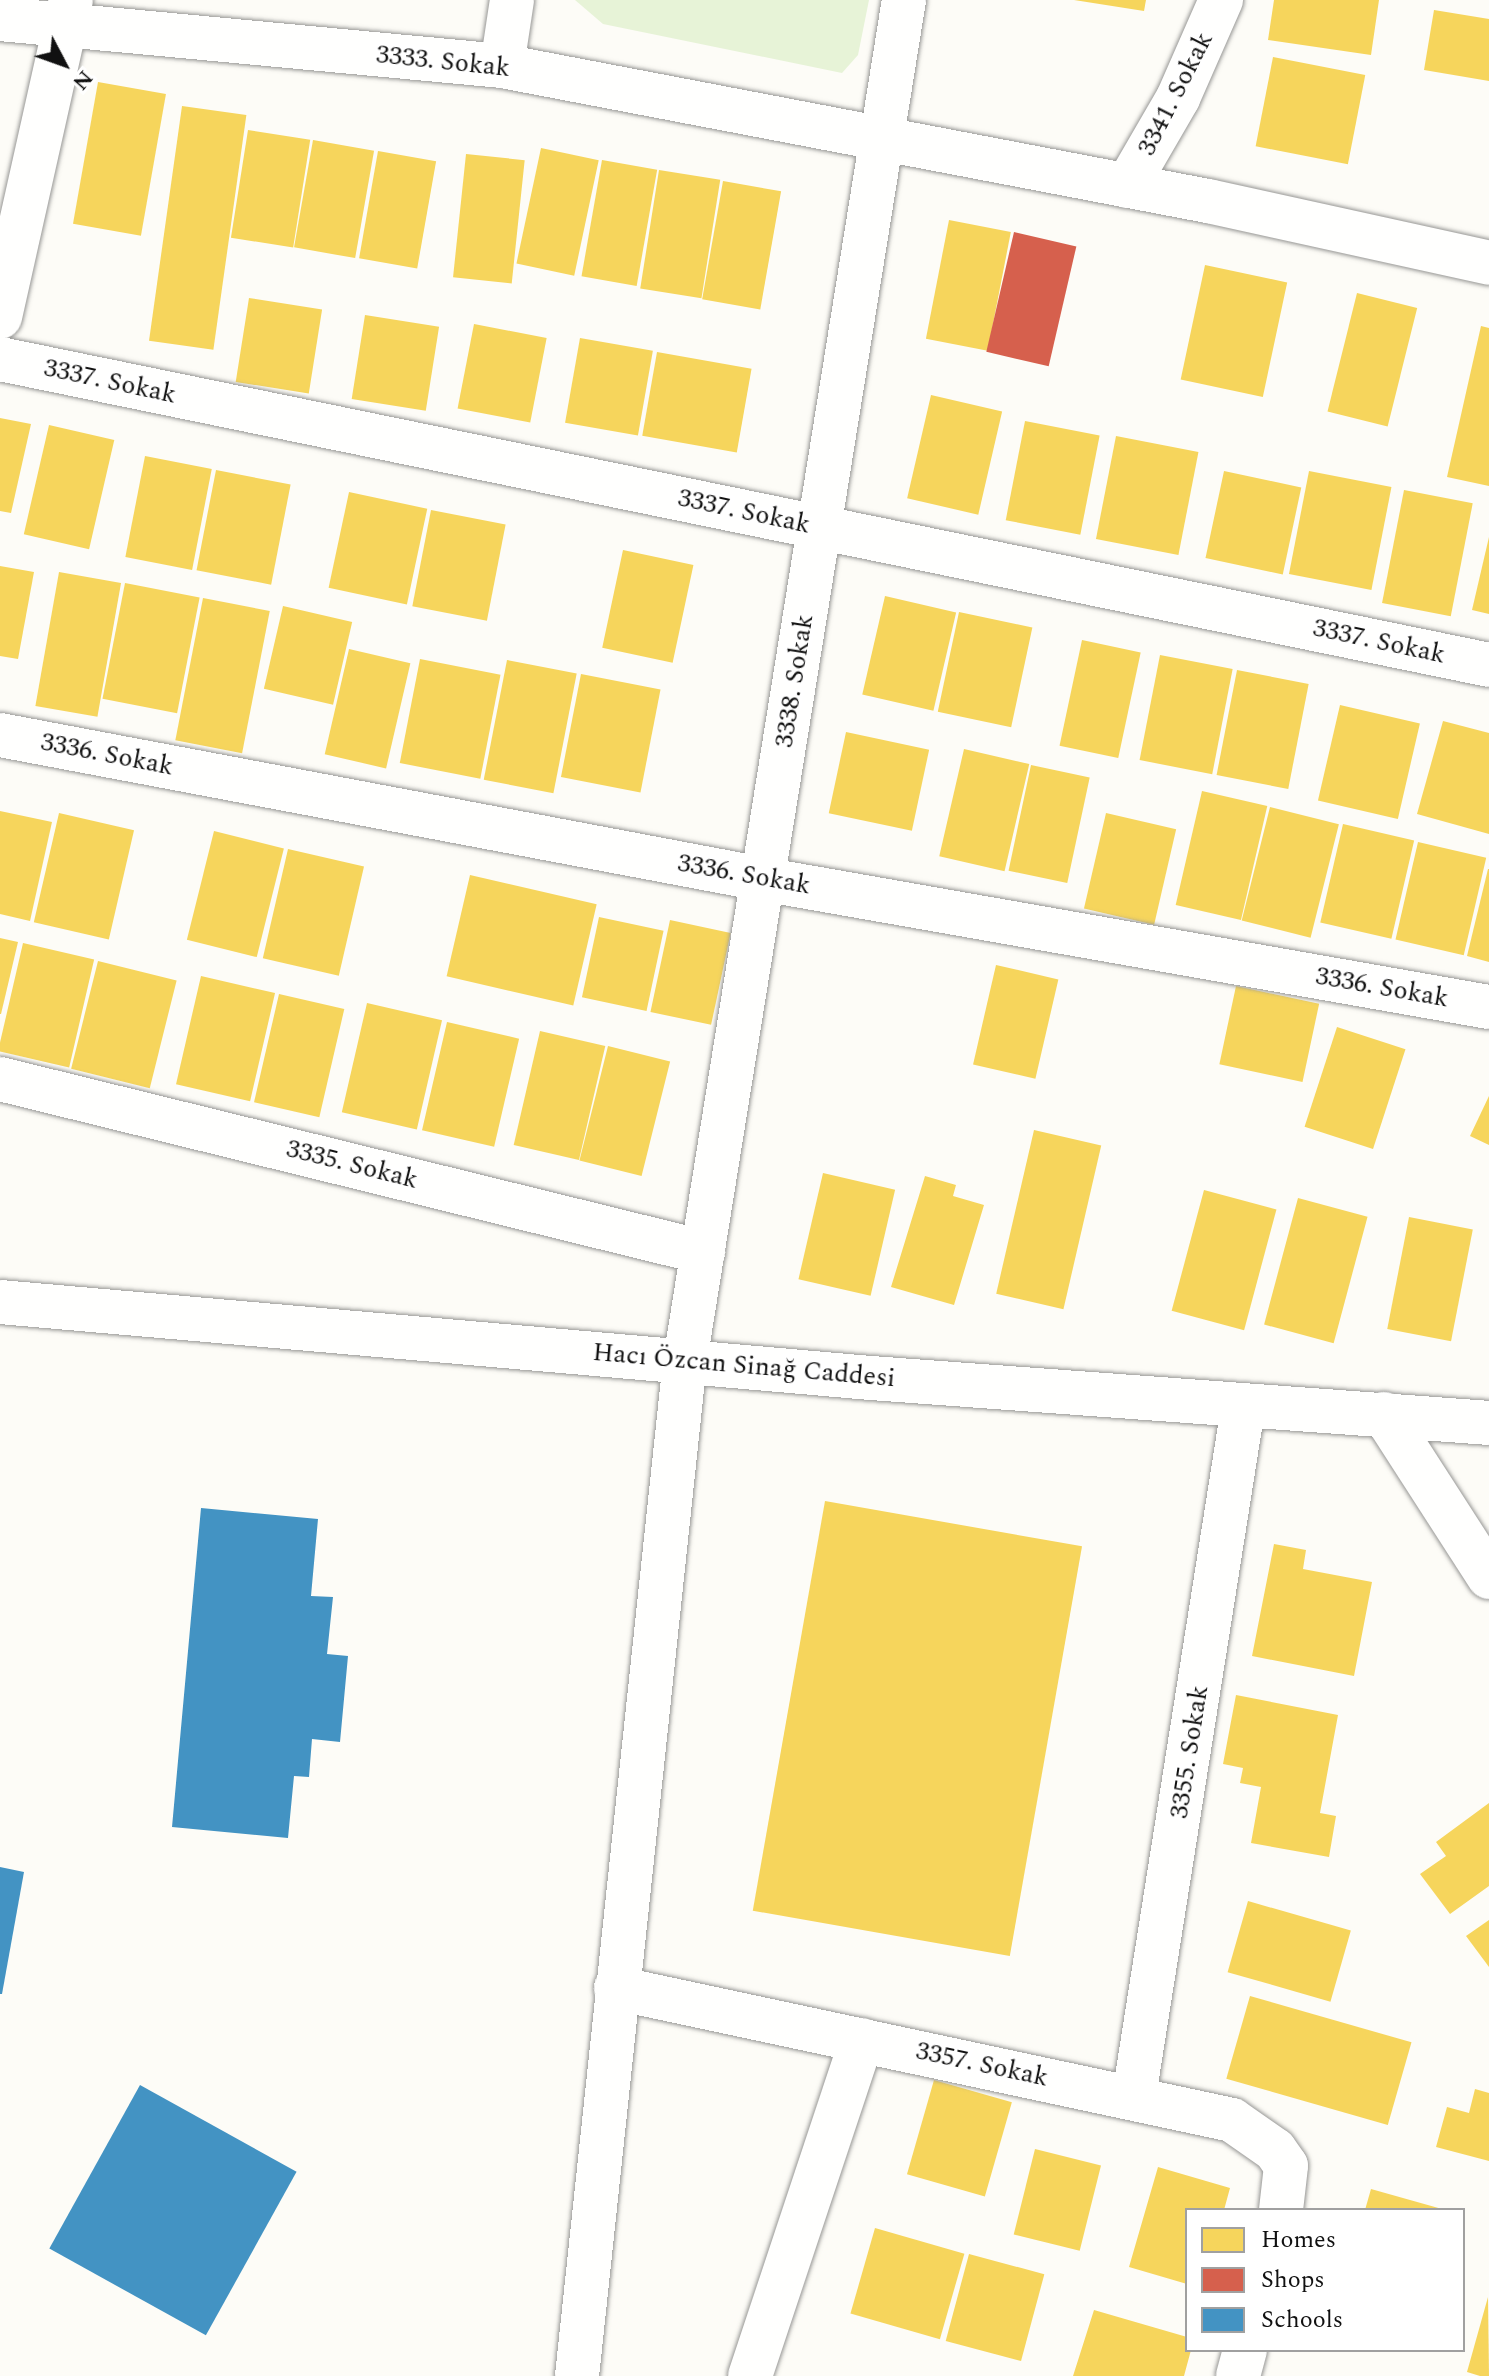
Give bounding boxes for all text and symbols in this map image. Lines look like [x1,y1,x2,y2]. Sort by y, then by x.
north arrow [24,24,104,104]
street label: 3341. Sokak [1132,27,1220,161]
street label: 3333. Sokak [374,39,512,85]
text: N [64,62,101,98]
street label: 3337. Sokak [41,353,179,411]
street label: 3337. Sokak [675,483,813,541]
street label: 3338. Sokak [769,612,821,750]
street label: 3337. Sokak [1310,613,1448,671]
street label: 3336. Sokak [38,727,176,783]
street label: 3336. Sokak [675,848,813,902]
street label: 3336. Sokak [1313,961,1451,1015]
street label: 3335. Sokak [283,1134,421,1196]
street label: Hacı Özcan Sinağ Caddesi [591,1337,897,1395]
street label: 3355. Sokak [1164,1683,1216,1821]
street label: 3357. Sokak [913,2036,1051,2094]
legend [1185,2208,1465,2352]
text: Homes [1261,2222,1336,2258]
text: Shops [1261,2262,1325,2298]
text: Schools [1261,2302,1343,2338]

